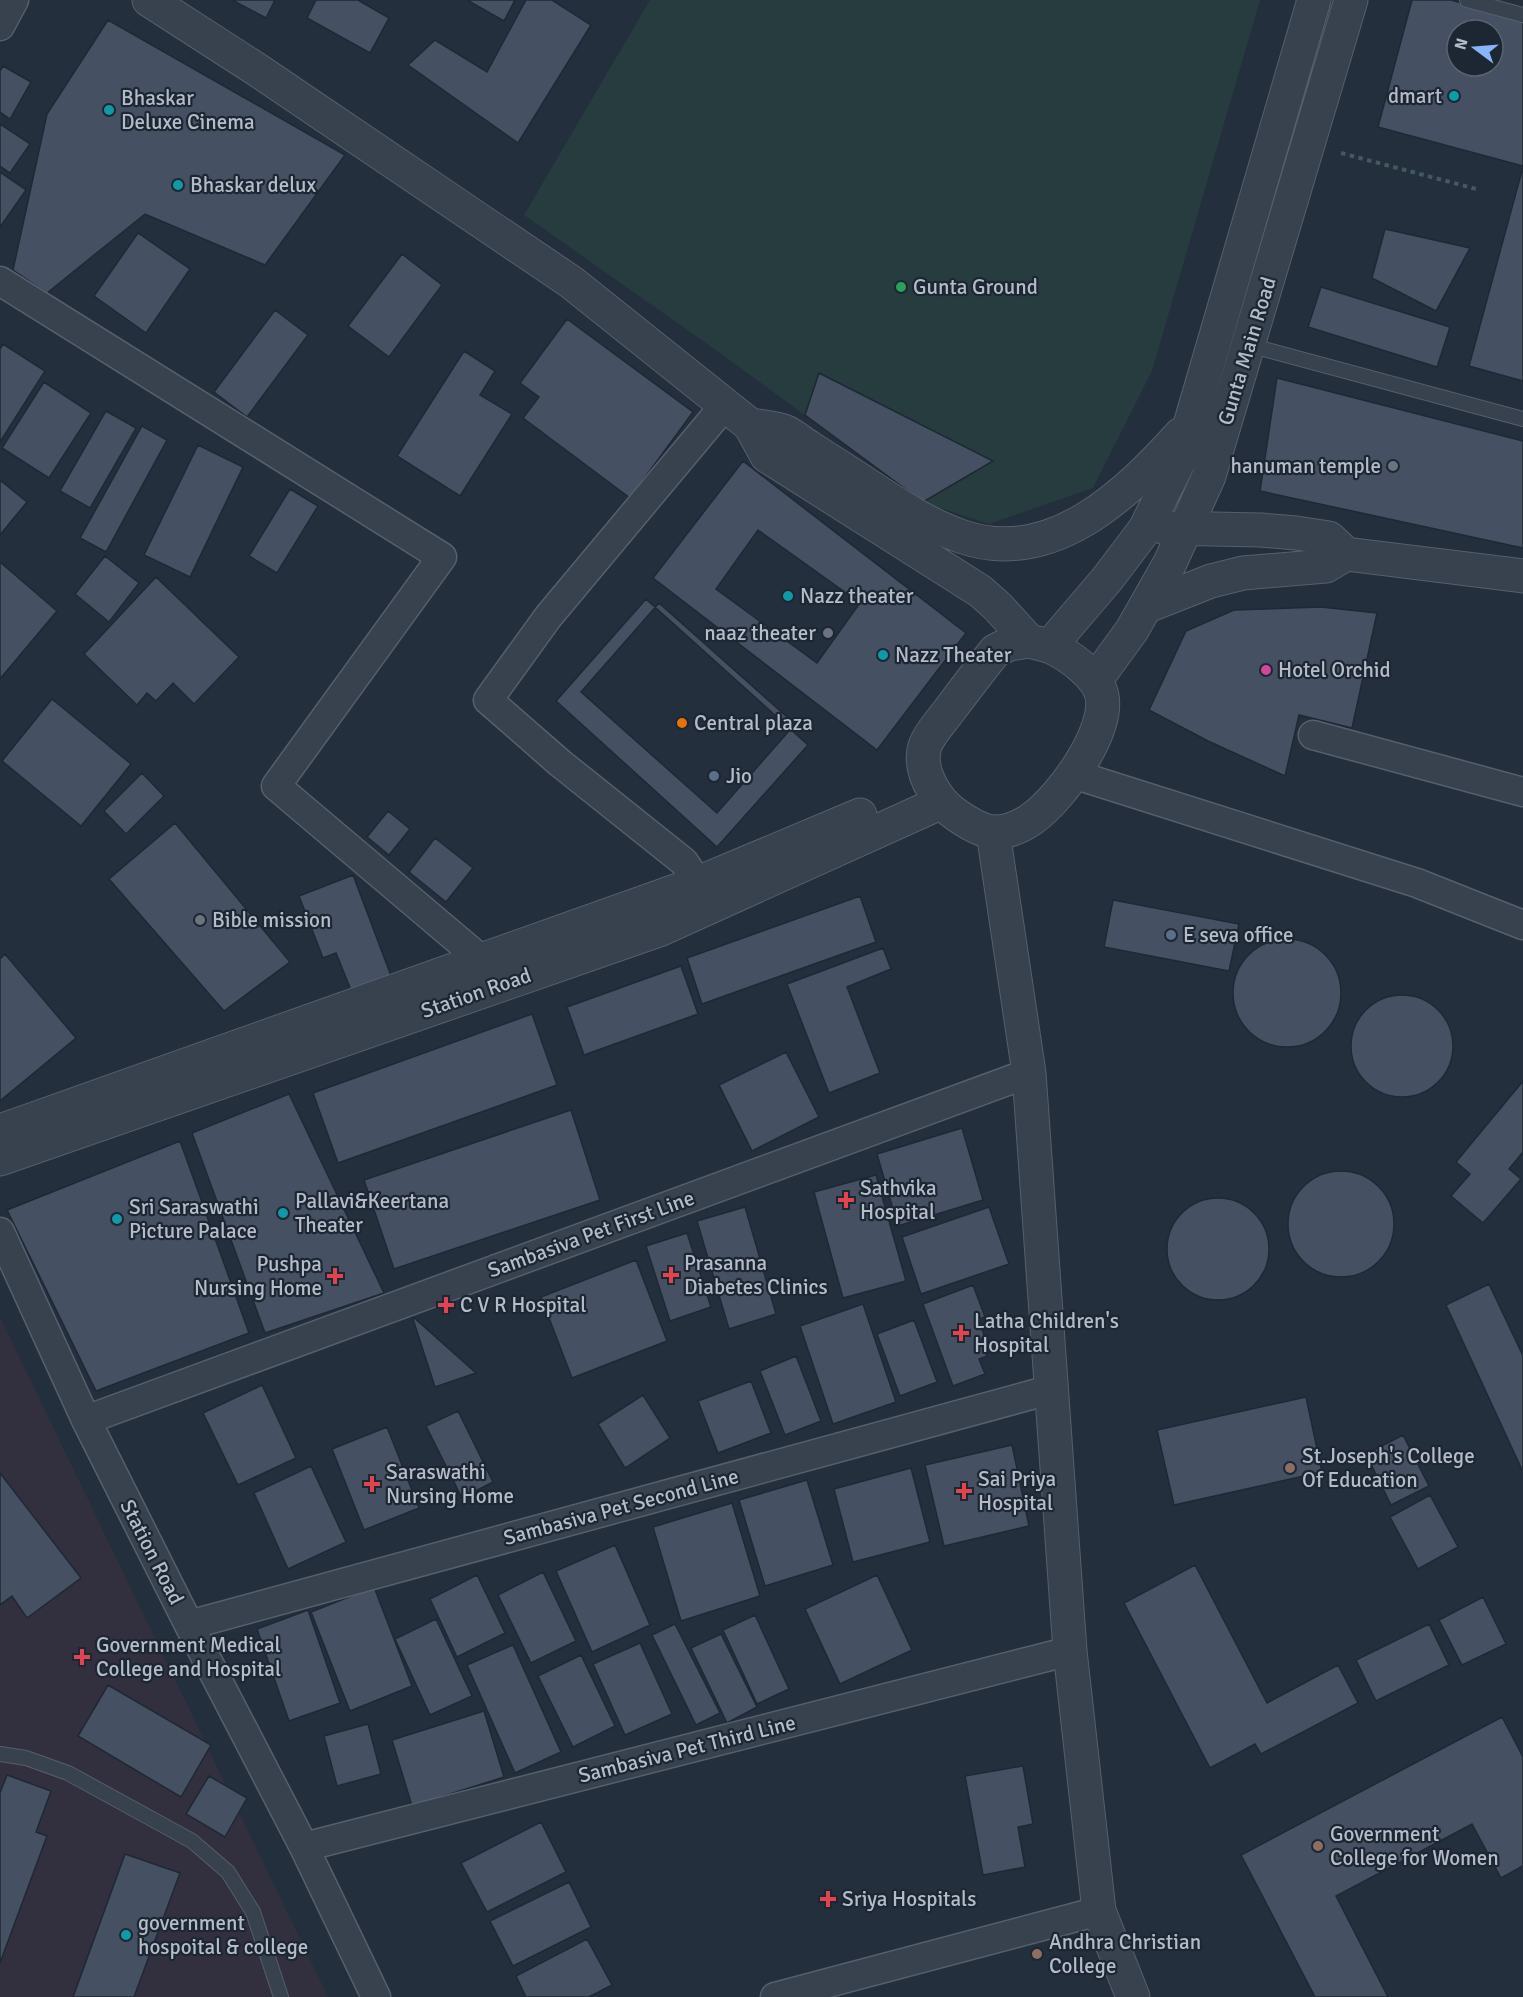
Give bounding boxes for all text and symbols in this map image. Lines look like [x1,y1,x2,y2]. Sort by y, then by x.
north arrow [1445,18,1505,78]
text: N [1450,36,1473,52]
place label: dmart [1388,83,1442,109]
place label: Bhaskar Deluxe Cinema [121,85,255,135]
marker: dmart [1447,89,1461,103]
marker: Bhaskar Deluxe Cinema [102,103,116,117]
place label: Bhaskar delux [190,172,317,198]
marker: Bhaskar delux [171,178,185,192]
place label: Gunta Ground [913,274,1038,300]
street label: Gunta Main Road [1212,274,1282,428]
marker: Gunta Ground [894,280,908,294]
place label: hanuman temple [1231,453,1381,479]
marker: hanuman temple [1386,459,1400,473]
place label: Nazz theater [800,583,914,609]
marker: Nazz theater [781,589,795,603]
place label: naaz theater [704,620,816,646]
marker: naaz theater [821,626,835,640]
place label: Nazz Theater [895,642,1012,668]
marker: Nazz Theater [876,648,890,662]
place label: Hotel Orchid [1278,657,1391,683]
marker: Hotel Orchid [1259,663,1273,677]
place label: Central plaza [694,710,813,736]
marker: Central plaza [675,716,689,730]
place label: Jio [726,763,752,789]
marker: Jio [707,769,721,783]
place label: Bible mission [212,907,331,933]
marker: Bible mission [193,913,207,927]
place label: E seva office [1183,922,1293,948]
marker: E seva office [1164,928,1178,942]
street label: Station Road [418,962,534,1024]
place label: Sathvika Hospital [860,1175,937,1225]
street label: Sambasiva Pet First Line [484,1185,698,1283]
place label: Pallavi&Keertana Theater [295,1188,449,1238]
marker: Sathvika Hospital [837,1191,855,1209]
place label: Sri Saraswathi Picture Palace [129,1194,259,1244]
marker: Pallavi&Keertana Theater [276,1206,290,1220]
marker: Sri Saraswathi Picture Palace [110,1212,124,1226]
place label: Prasanna Diabetes Clinics [684,1250,828,1300]
place label: Pushpa Nursing Home [194,1251,322,1301]
marker: Prasanna Diabetes Clinics [662,1266,680,1284]
marker: Pushpa Nursing Home [326,1267,344,1285]
place label: C V R Hospital [460,1292,586,1318]
marker: C V R Hospital [437,1296,455,1314]
place label: Latha Children's Hospital [974,1308,1119,1358]
marker: Latha Children's Hospital [952,1324,970,1342]
place label: St.Joseph's College Of Education [1302,1443,1475,1493]
place label: Saraswathi Nursing Home [386,1459,514,1509]
marker: St.Joseph's College Of Education [1283,1461,1297,1475]
street label: Sambasiva Pet Second Line [501,1463,741,1551]
place label: Sai Priya Hospital [978,1466,1056,1516]
marker: Saraswathi Nursing Home [363,1475,381,1493]
marker: Sai Priya Hospital [955,1482,973,1500]
street label: Station Road [114,1495,190,1609]
place label: Government Medical College and Hospital [96,1632,281,1682]
marker: Government Medical College and Hospital [73,1648,91,1666]
street label: Sambasiva Pet Third Line [576,1709,798,1789]
place label: Government College for Women [1330,1821,1499,1871]
marker: Government College for Women [1311,1839,1325,1853]
place label: Sriya Hospitals [842,1886,976,1912]
marker: Sriya Hospitals [819,1890,837,1908]
place label: government hospoital & college [138,1910,308,1960]
marker: government hospoital & college [119,1928,133,1942]
place label: Andhra Christian College [1049,1929,1201,1979]
marker: Andhra Christian College [1030,1947,1044,1961]

